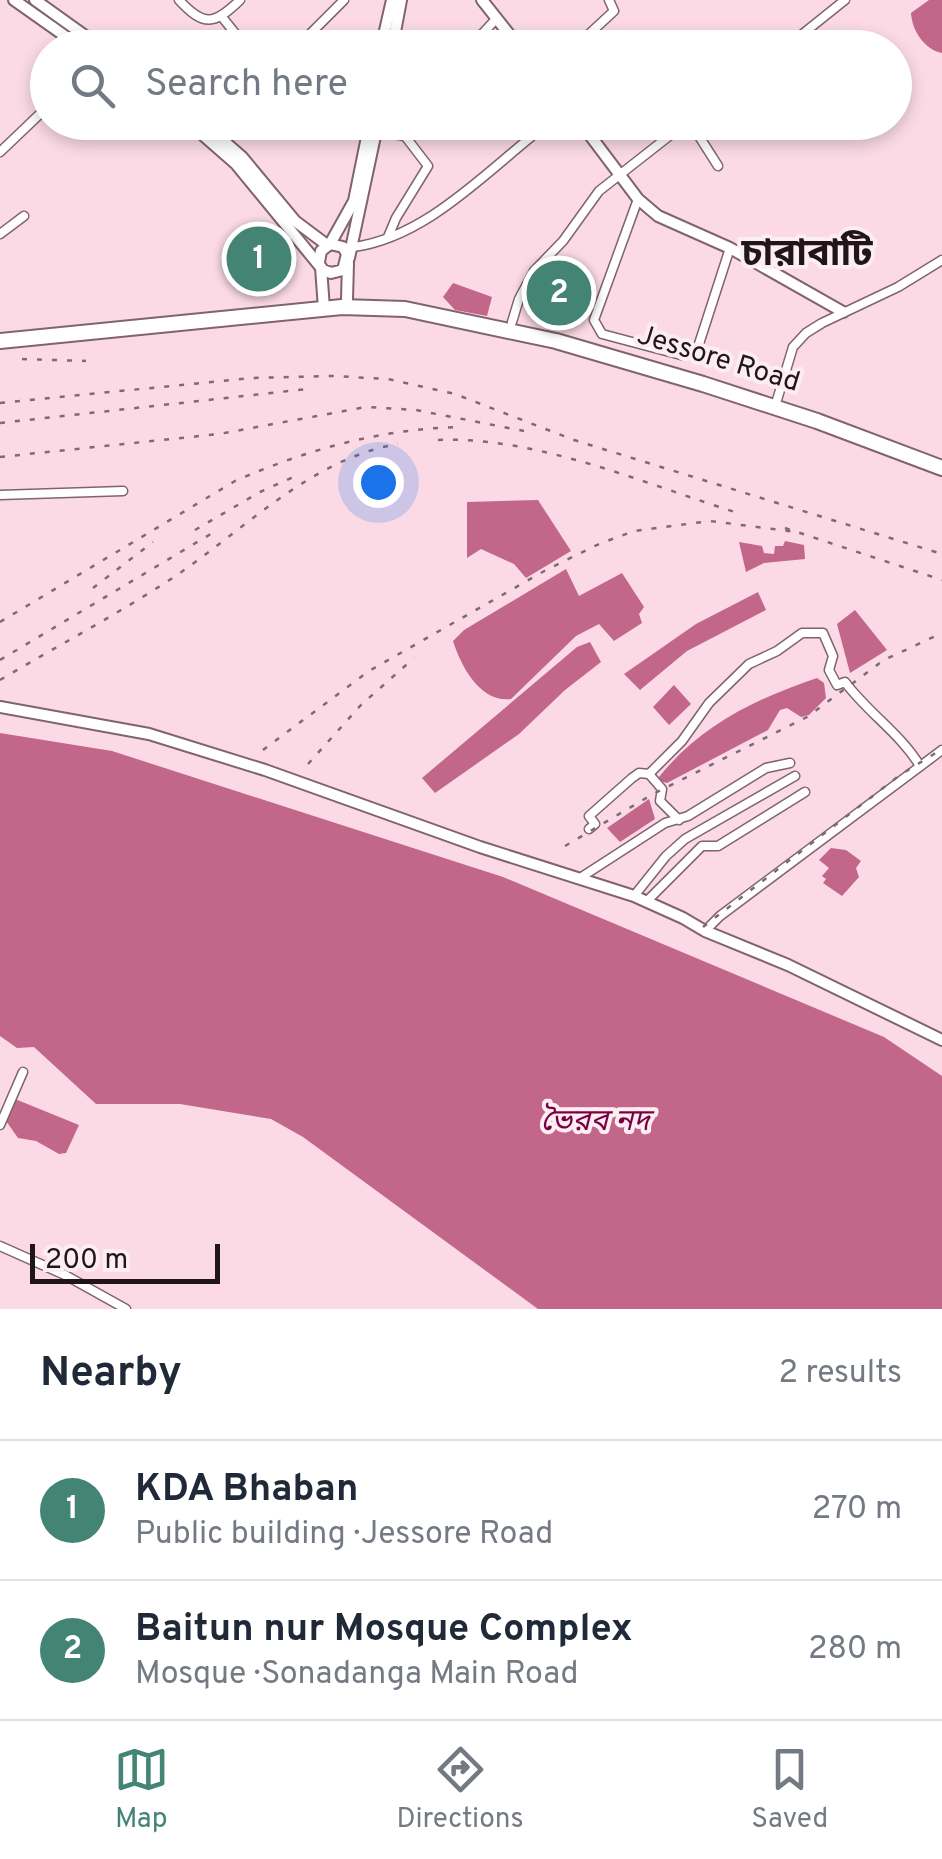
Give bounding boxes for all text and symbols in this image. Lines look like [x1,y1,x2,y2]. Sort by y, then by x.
search box [30,30,912,140]
icon: search [65,58,120,113]
text: Search here [145,61,348,110]
pin: 1 [226,222,292,296]
district label: চারাবাটি [740,230,873,280]
pin: 2 [526,256,592,330]
street label: Jessore Road [632,318,804,402]
your location [353,457,404,508]
water label: ভৈরব নদ [540,1102,655,1141]
scale bar [30,1239,220,1284]
text: 200 m [45,1243,128,1279]
text: Nearby [40,1348,182,1401]
text: 2 results [778,1354,902,1394]
text: KDA Bhaban [135,1466,359,1515]
text: 1 [66,1490,79,1530]
text: 270 m [812,1490,902,1530]
text: Public building · Jessore Road [135,1515,553,1555]
text: Baitun nur Mosque Complex [135,1606,633,1655]
text: 2 [63,1630,82,1670]
text: 280 m [808,1630,902,1670]
text: Mosque · Sonadanga Main Road [135,1655,579,1695]
tab: Map [114,1742,169,1838]
tab: Directions [396,1742,524,1838]
tab: Saved [751,1742,828,1838]

